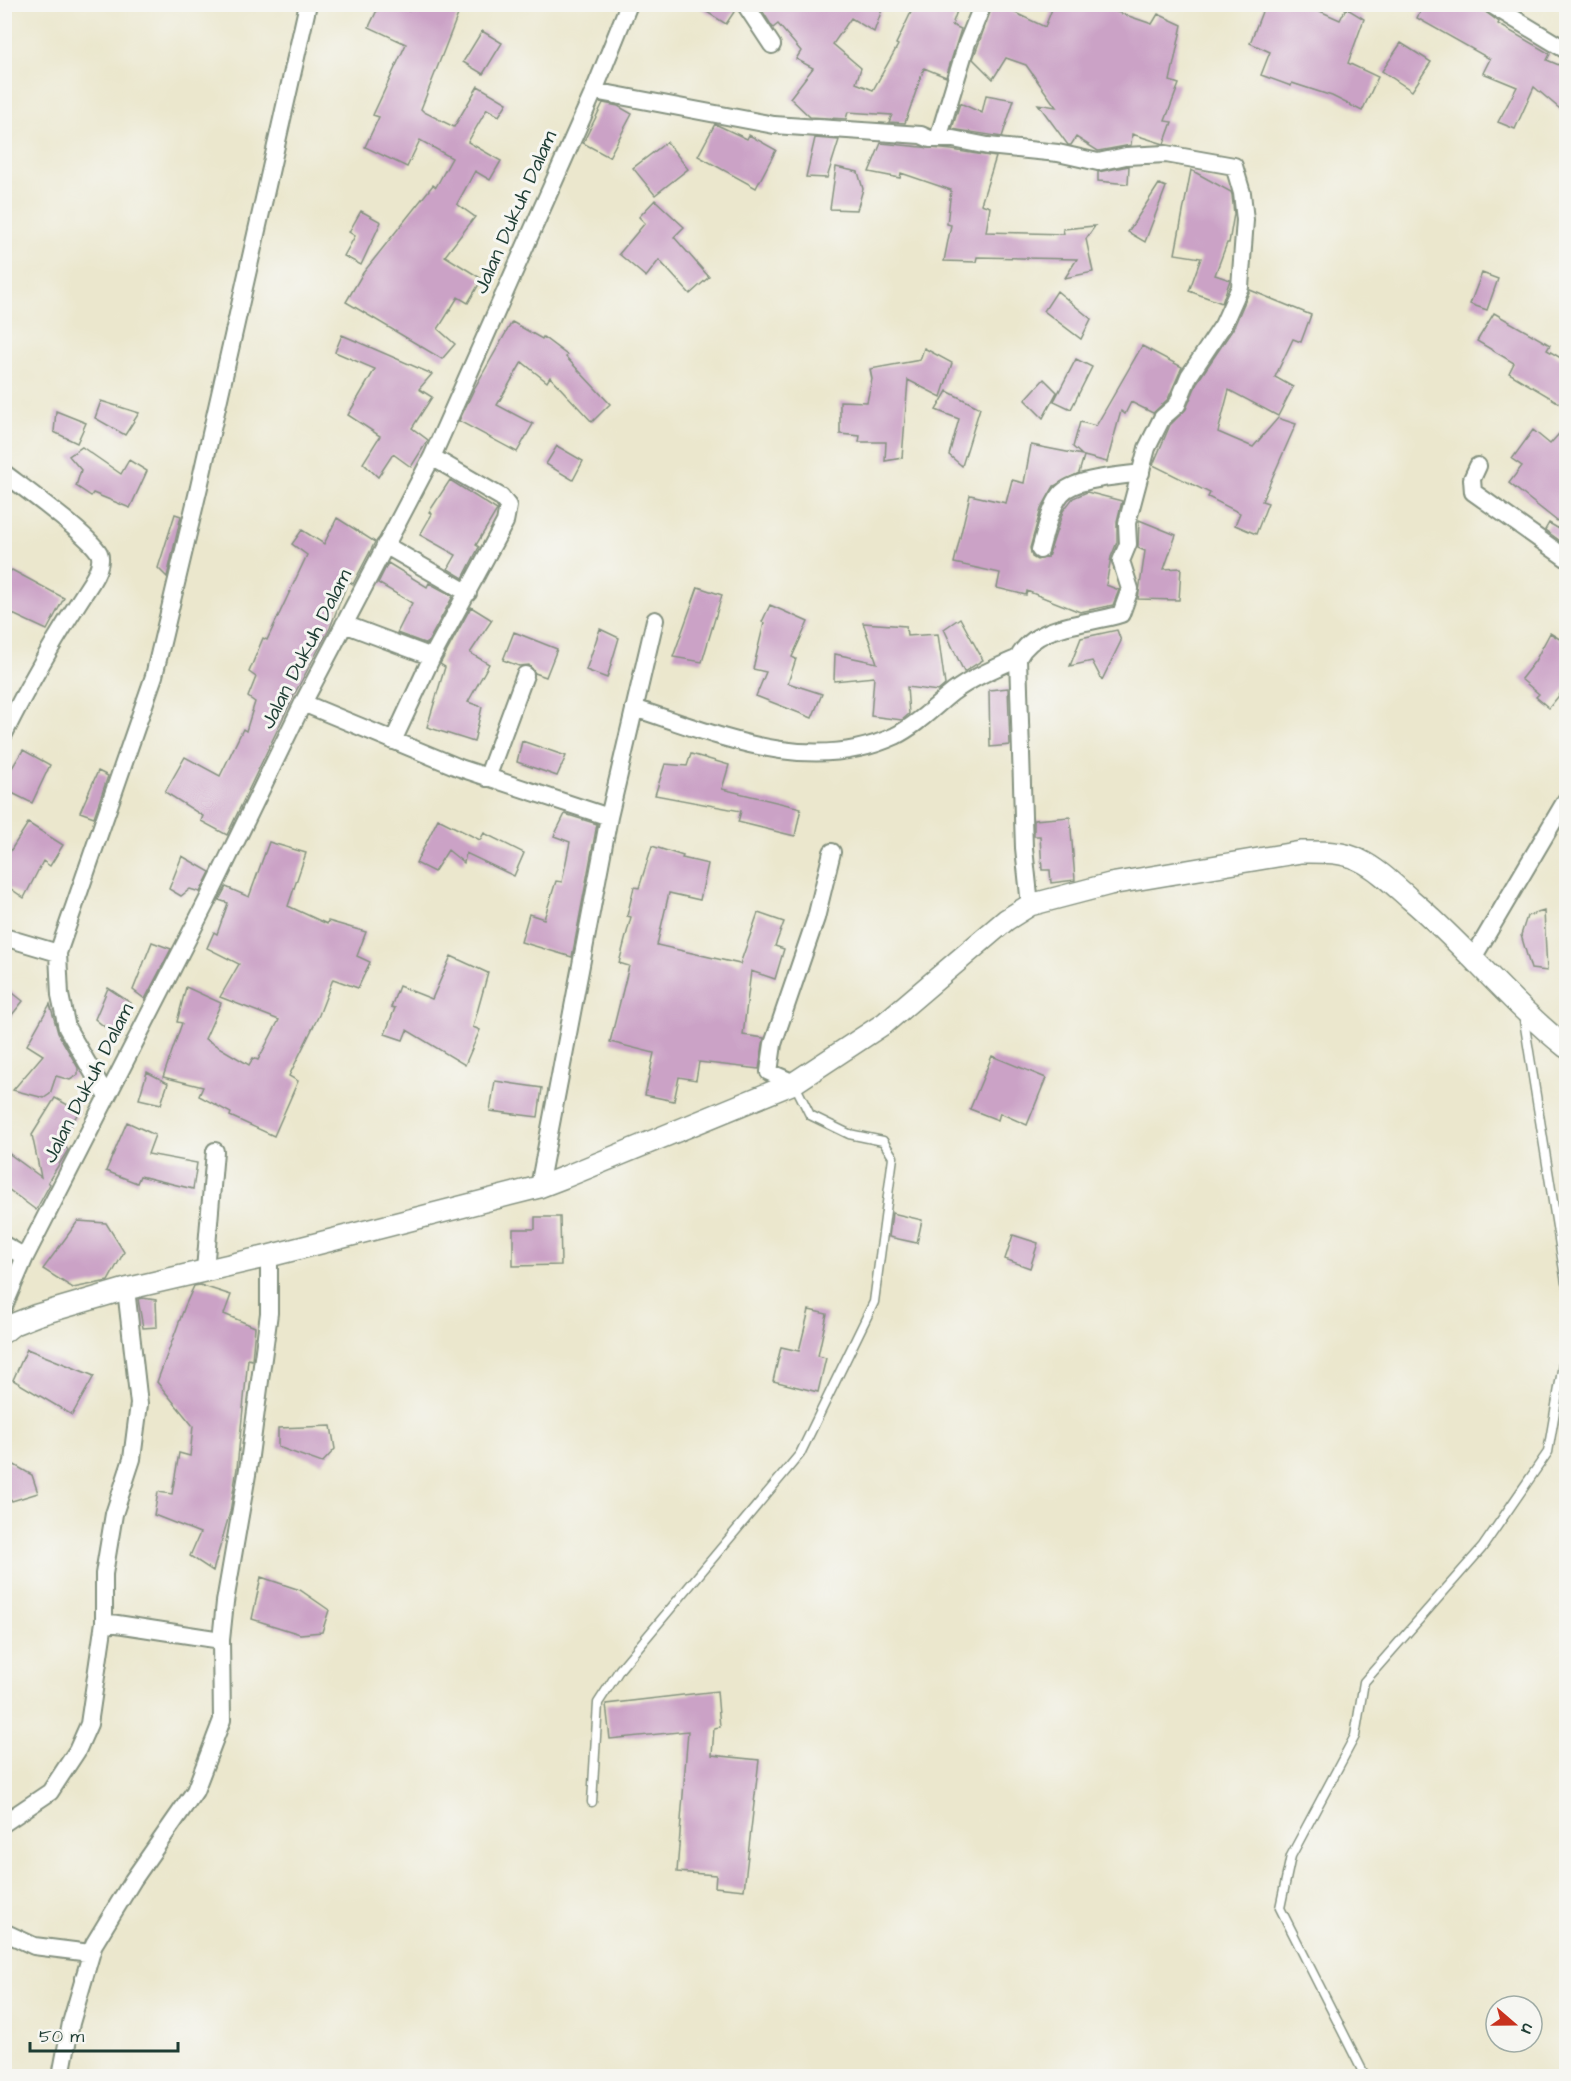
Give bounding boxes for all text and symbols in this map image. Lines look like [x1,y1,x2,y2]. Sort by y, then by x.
street label: Jalan Dukuh Dalam [466,125,564,298]
street label: Jalan Dukuh Dalam [253,563,359,734]
street label: Jalan Dukuh Dalam [35,997,141,1168]
north arrow [1484,1994,1544,2054]
scale bar [30,2015,178,2053]
text: U [1515,2021,1539,2037]
text: 50 m [39,2024,84,2049]

